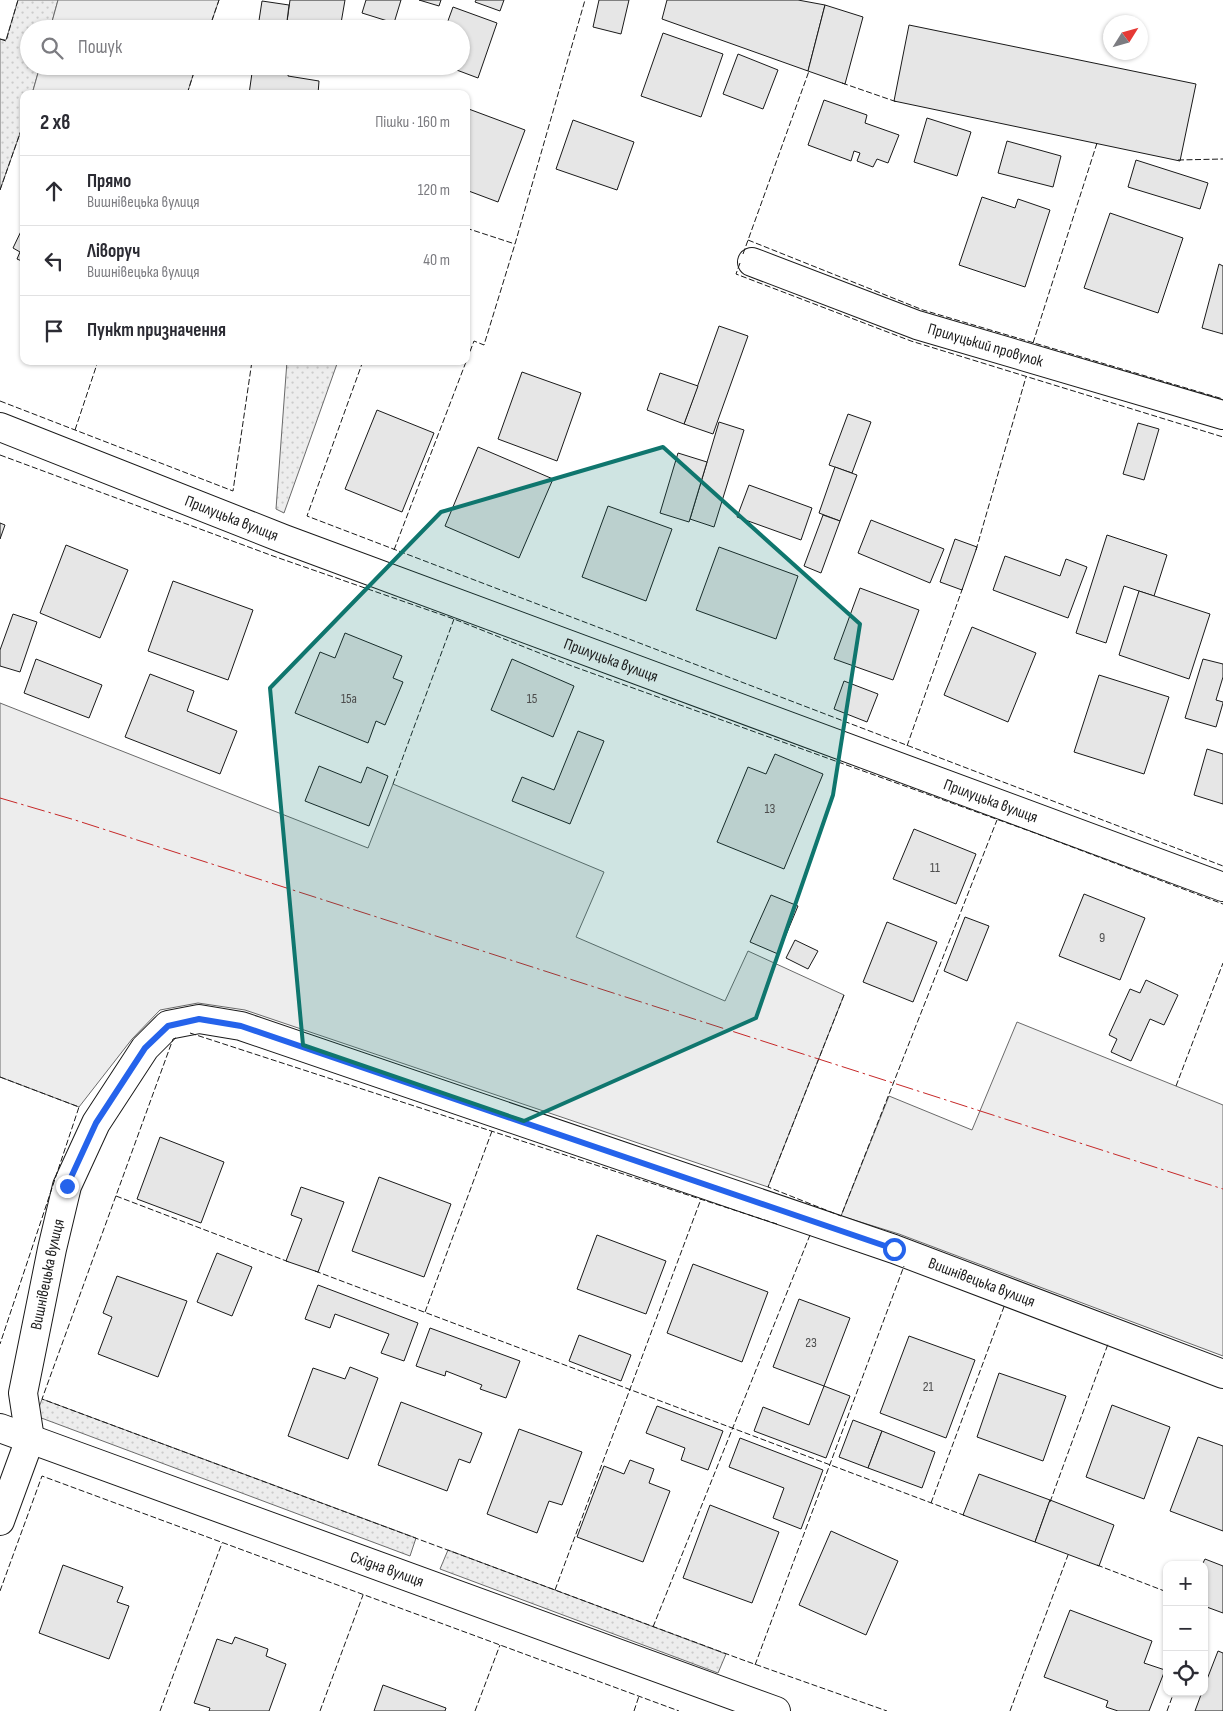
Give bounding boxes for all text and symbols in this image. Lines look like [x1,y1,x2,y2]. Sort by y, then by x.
north arrow [1103,15,1148,60]
search box [20,20,470,75]
icon: search [38,34,66,62]
text: Пошук [78,36,122,59]
text: 2 хв [40,110,70,135]
text: Пішки · 160 m [375,113,450,132]
text: Прямо [87,170,131,193]
icon: ahead [40,177,68,205]
text: 120 m [418,181,450,200]
text: Вишнівецька вулиця [87,193,199,212]
text: Ліворуч [87,240,140,263]
icon: left [40,247,68,275]
text: 40 m [423,251,450,270]
text: Вишнівецька вулиця [87,263,199,282]
icon: arrive [40,317,68,345]
text: Пункт призначення [87,319,226,342]
street label: Прилуцький провулок [926,319,1046,371]
street label: Прилуцька вулиця [182,491,281,545]
street label: Прилуцька вулиця [561,634,661,686]
house number: 15а [341,690,357,707]
house number: 15 [527,690,538,707]
street label: Прилуцька вулиця [941,775,1040,827]
house number: 13 [765,800,776,817]
house number: 11 [930,859,940,876]
house number: 9 [1099,929,1105,946]
route end [56,1175,79,1198]
street label: Вишнівецька вулиця [26,1217,68,1331]
route start [883,1238,906,1261]
street label: Вишнівецька вулиця [926,1253,1038,1311]
house number: 23 [805,1334,817,1351]
house number: 21 [923,1378,933,1395]
street label: Східна вулиця [348,1547,426,1591]
map controls [1163,1561,1208,1696]
button: + [1163,1561,1208,1606]
button: − [1163,1606,1208,1651]
button: locate [1163,1651,1208,1696]

